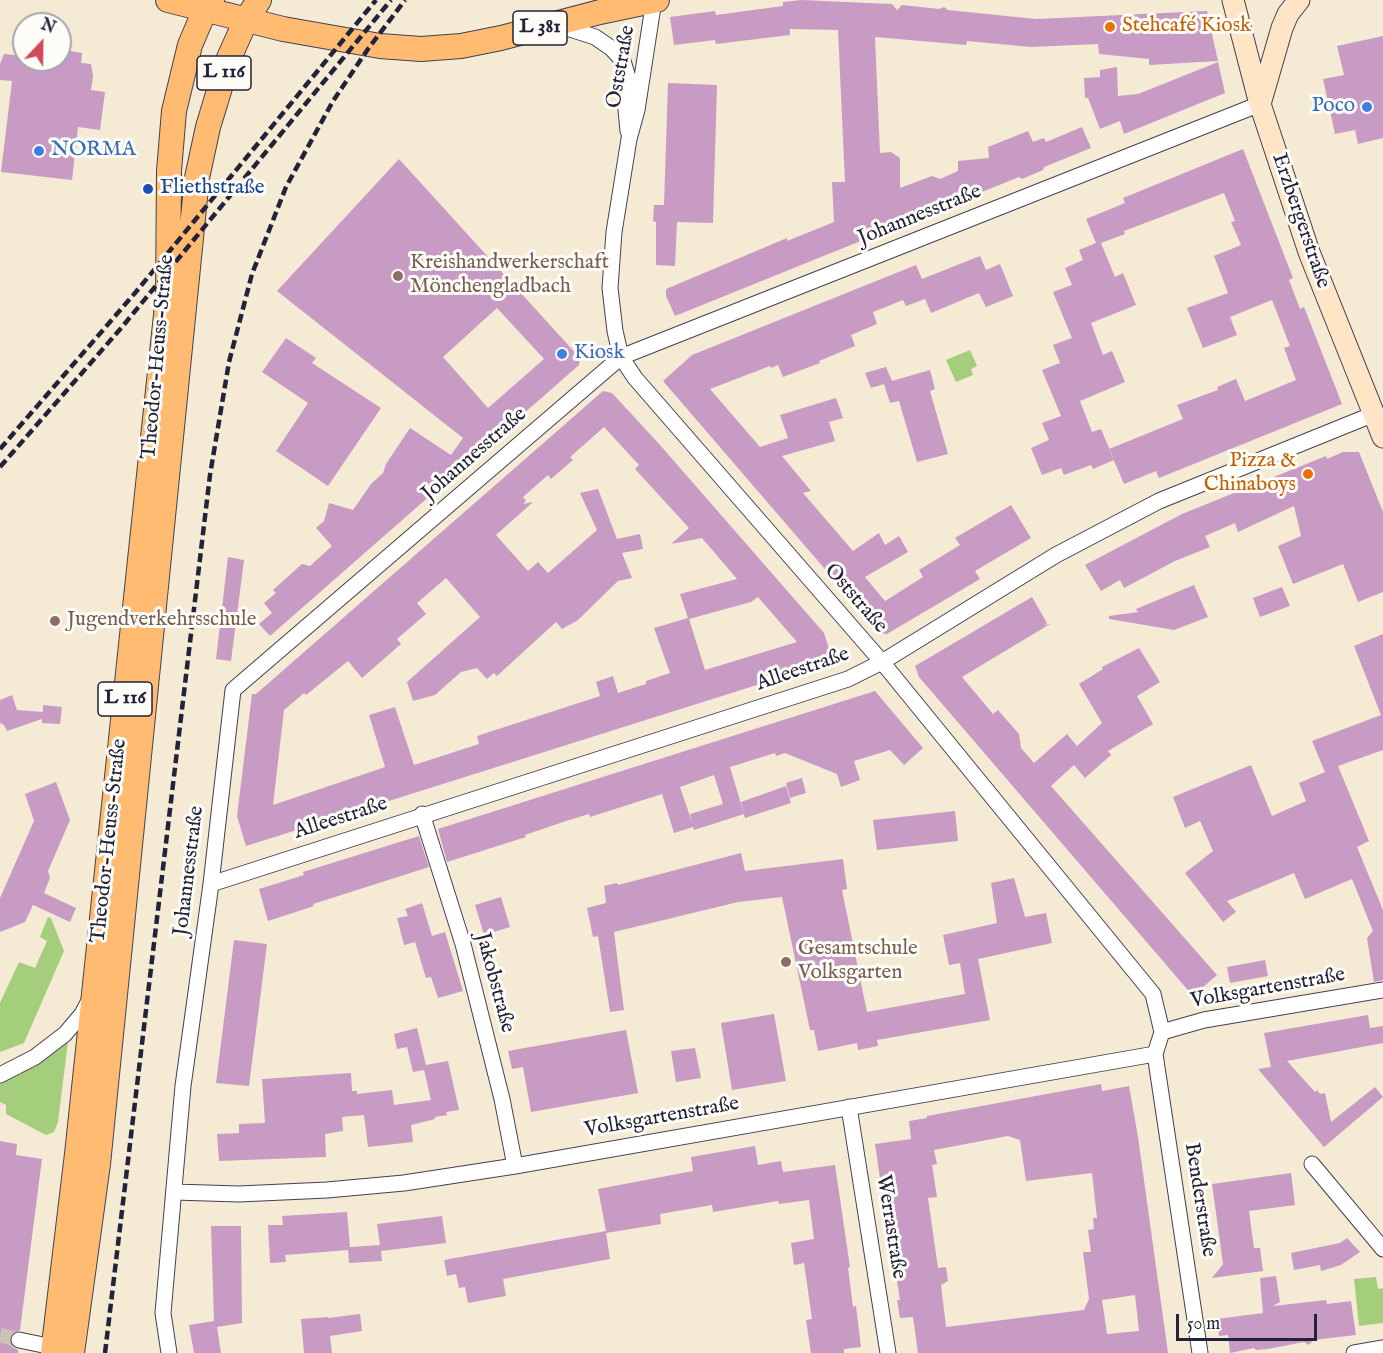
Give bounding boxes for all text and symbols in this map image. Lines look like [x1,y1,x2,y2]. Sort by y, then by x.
road number: L 381 [513,11,567,45]
north arrow [12,12,72,72]
place label: Stehcafé Kiosk [1122,14,1251,40]
text: N [38,15,58,39]
marker: Stehcafé Kiosk [1103,20,1117,34]
street label: Oststraße [602,24,642,110]
road number: L 116 [197,56,251,90]
place label: Poco [1312,94,1355,120]
marker: Poco [1360,100,1374,114]
place label: NORMA [51,138,136,164]
marker: NORMA [32,144,46,158]
street label: Erzbergerstraße [1265,150,1335,292]
place label: Fliethstraße [160,176,264,202]
street label: Johannesstraße [855,180,985,252]
marker: Fliethstraße [141,182,155,196]
place label: Kreishandwerkerschaft Mönchengladbach [410,251,609,301]
street label: Theodor-Heuss-Straße [137,254,181,460]
marker: Kreishandwerkerschaft Mönchengladbach [391,269,405,283]
place label: Kiosk [574,341,625,367]
marker: Kiosk [555,347,569,361]
street label: Johannesstraße [417,403,533,507]
place label: Pizza & Chinaboys [1204,449,1296,499]
marker: Pizza & Chinaboys [1301,467,1315,481]
street label: Oststraße [818,559,892,639]
place label: Jugendverkehrsschule [67,608,256,634]
marker: Jugendverkehrsschule [48,614,62,628]
street label: Alleestraße [753,642,853,698]
road number: L 116 [98,682,152,716]
street label: Theodor-Heuss-Straße [87,738,133,944]
street label: Alleestraße [291,792,391,846]
street label: Johannesstraße [170,805,210,937]
street label: Jakobstraße [469,930,519,1036]
place label: Gesamtschule Volksgarten [798,937,918,987]
marker: Gesamtschule Volksgarten [779,955,793,969]
street label: Volksgartenstraße [1189,963,1347,1015]
street label: Volksgartenstraße [583,1092,741,1144]
street label: Benderstraße [1178,1141,1220,1259]
street label: Werrastraße [869,1173,911,1281]
scale bar [1179,1302,1320,1340]
text: 50 m [1187,1313,1220,1336]

